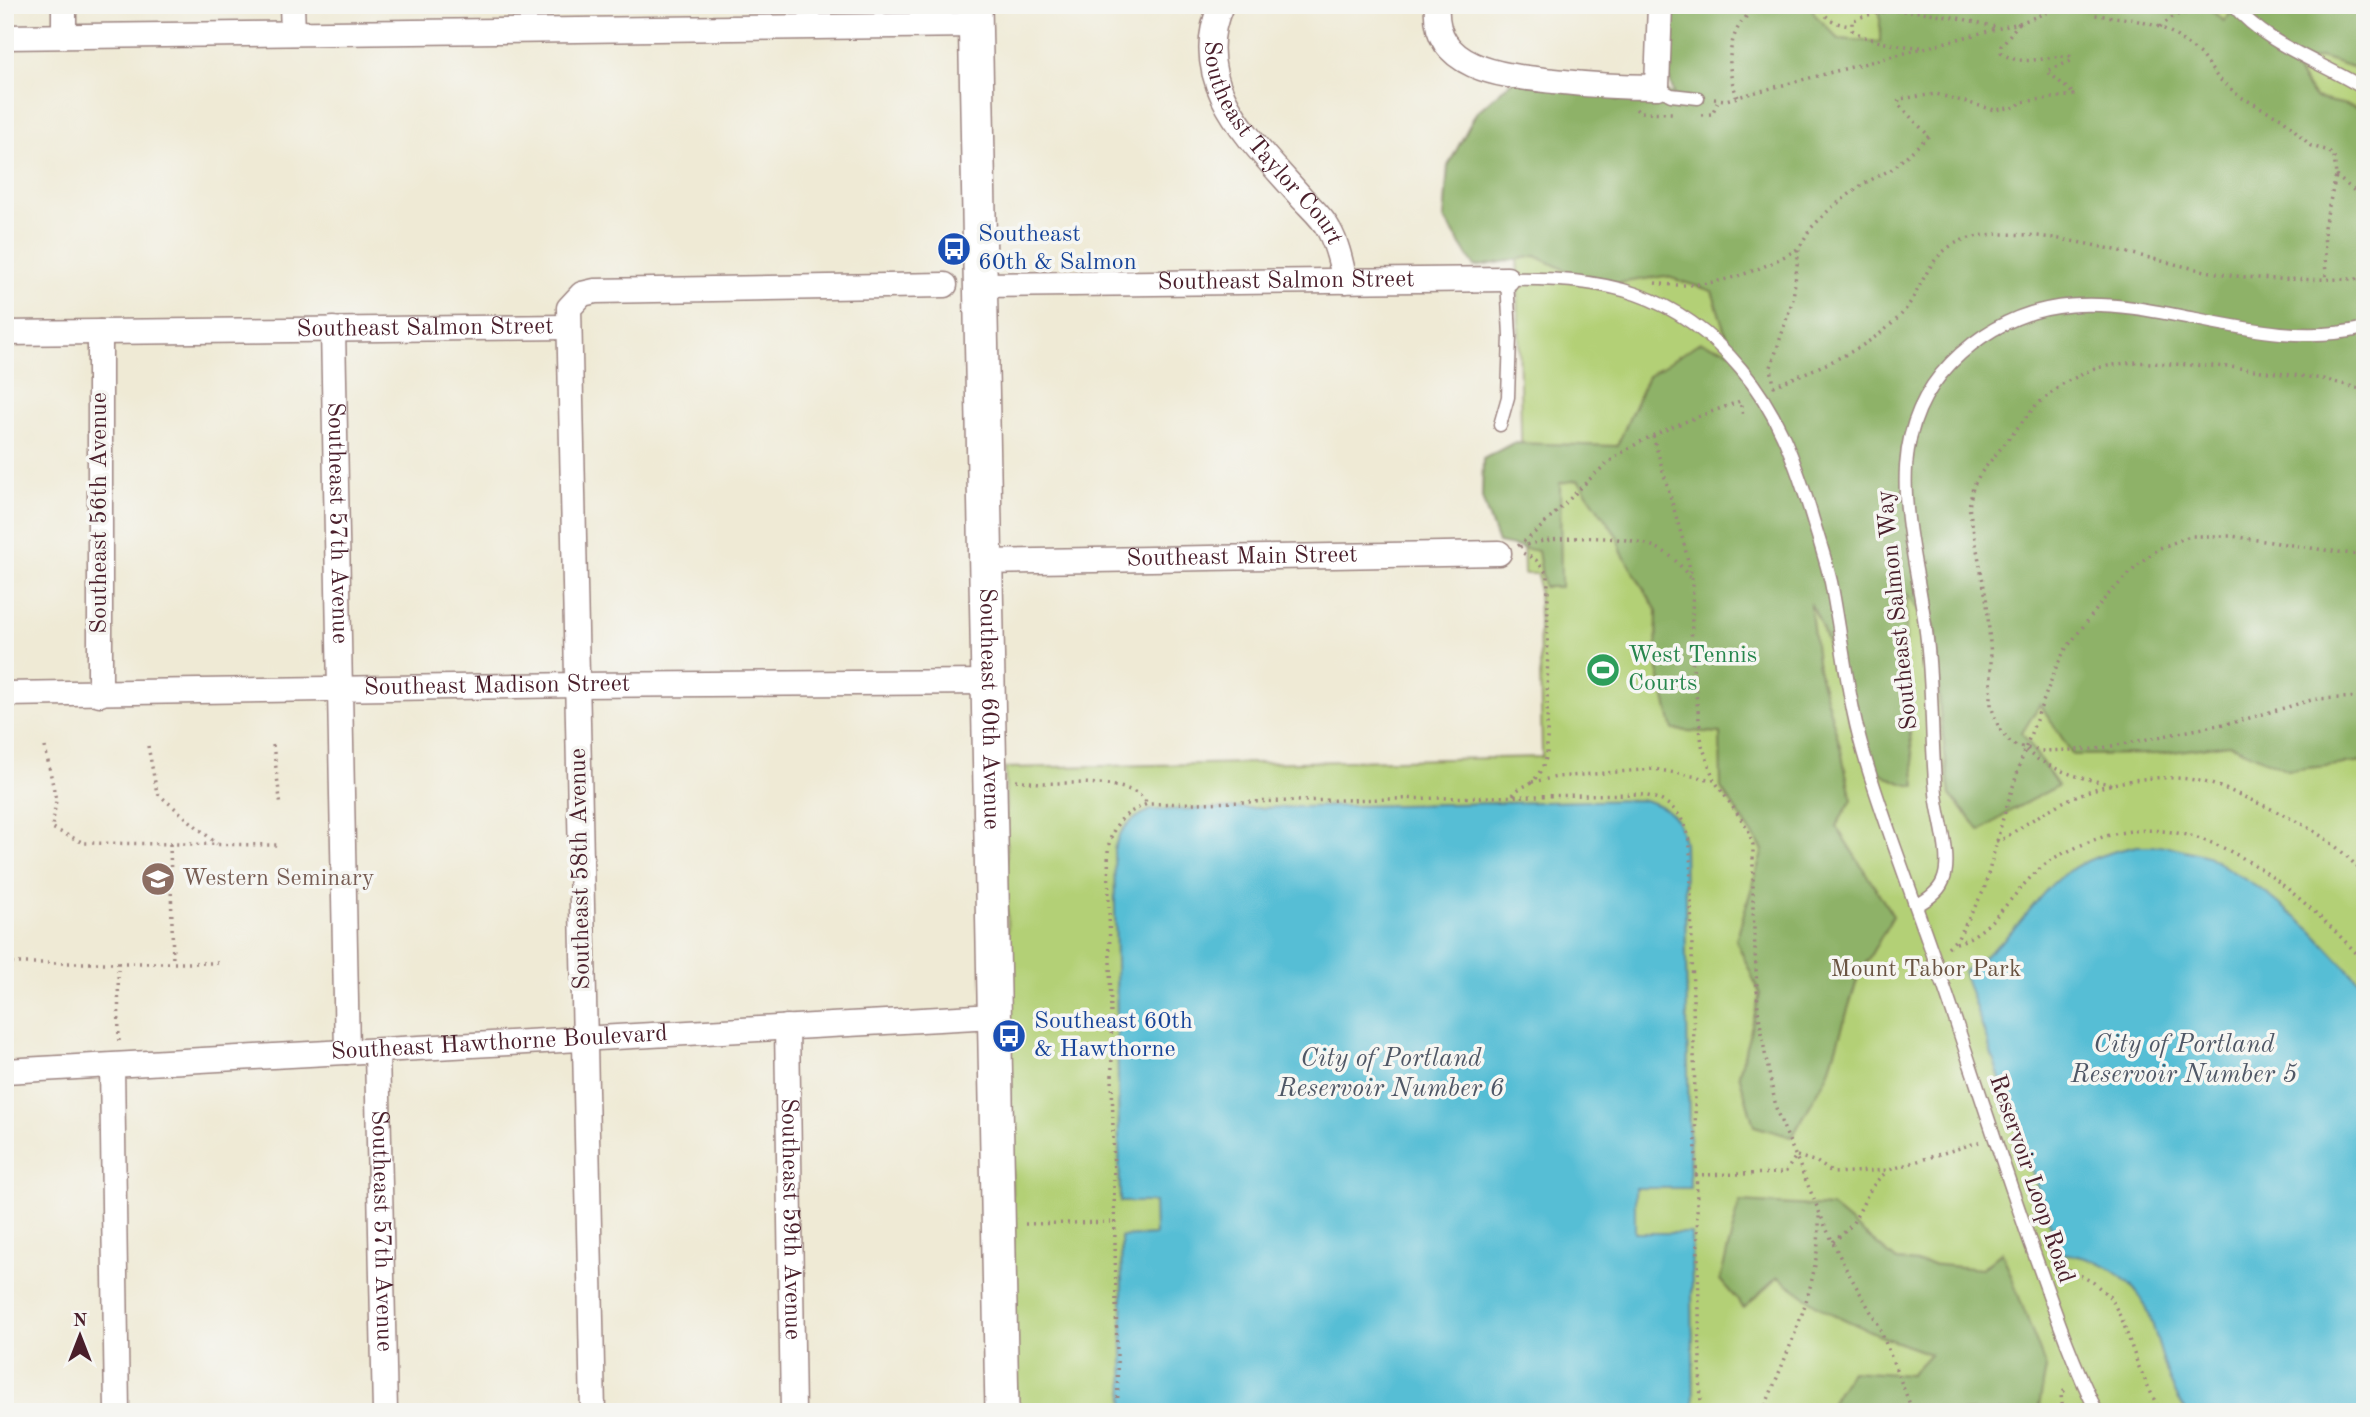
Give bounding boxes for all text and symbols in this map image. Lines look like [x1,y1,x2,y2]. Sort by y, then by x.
street label: Southeast Taylor Court [1199,41,1346,248]
place label: Southeast 60th & Salmon [978,223,1137,275]
bus stop icon: Southeast 60th & Salmon [935,230,973,268]
street label: Southeast Salmon Street [1157,268,1415,295]
street label: Southeast Salmon Street [296,315,554,342]
street label: Southeast 56th Avenue [88,392,112,634]
street label: Southeast 57th Avenue [322,402,351,644]
street label: Southeast Salmon Way [1873,489,1923,731]
street label: Southeast Main Street [1126,543,1358,572]
street label: Southeast 60th Avenue [974,588,1003,830]
place label: West Tennis Courts [1628,644,1757,696]
sports icon: West Tennis Courts [1584,651,1622,689]
street label: Southeast Madison Street [364,673,630,700]
street label: Southeast 58th Avenue [567,748,595,990]
school or university icon: Western Seminary [139,860,177,898]
place label: Western Seminary [182,867,375,891]
park label: Mount Tabor Park [1831,958,2021,982]
place label: Southeast 60th & Hawthorne [1034,1010,1193,1062]
bus stop icon: Southeast 60th & Hawthorne [990,1017,1028,1055]
street label: Southeast Hawthorne Boulevard [330,1022,668,1065]
water label: City of Portland Reservoir Number 5 [2070,1032,2297,1088]
water label: City of Portland Reservoir Number 6 [1277,1046,1504,1102]
street label: Reservoir Loop Road [1984,1072,2078,1286]
street label: Southeast 59th Avenue [776,1098,804,1340]
street label: Southeast 57th Avenue [366,1110,396,1352]
north arrow [46,1302,116,1372]
text: N [73,1312,88,1331]

